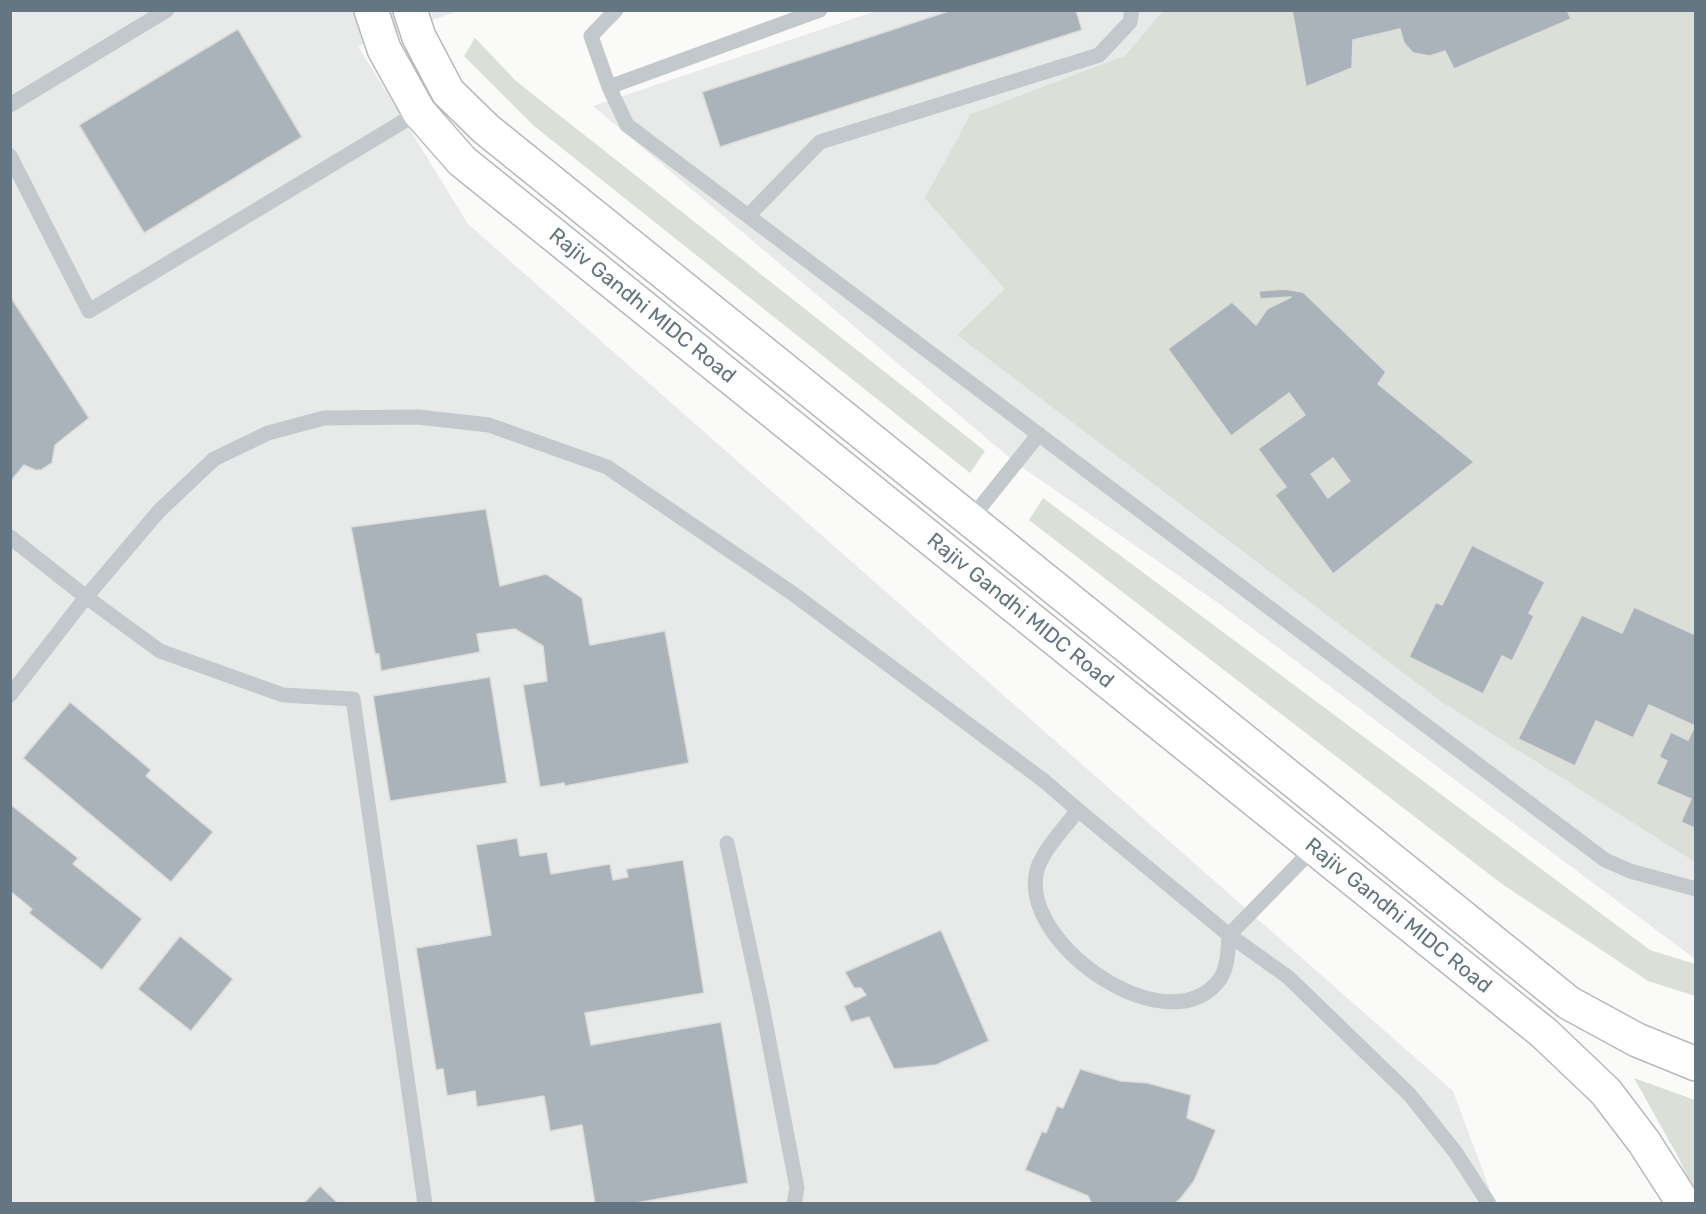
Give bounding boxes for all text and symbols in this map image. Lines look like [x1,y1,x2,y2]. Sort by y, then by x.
street label: Rajiv Gandhi MIDC Road [544,223,740,389]
street label: Rajiv Gandhi MIDC Road [922,528,1118,694]
street label: Rajiv Gandhi MIDC Road [1300,833,1496,999]

